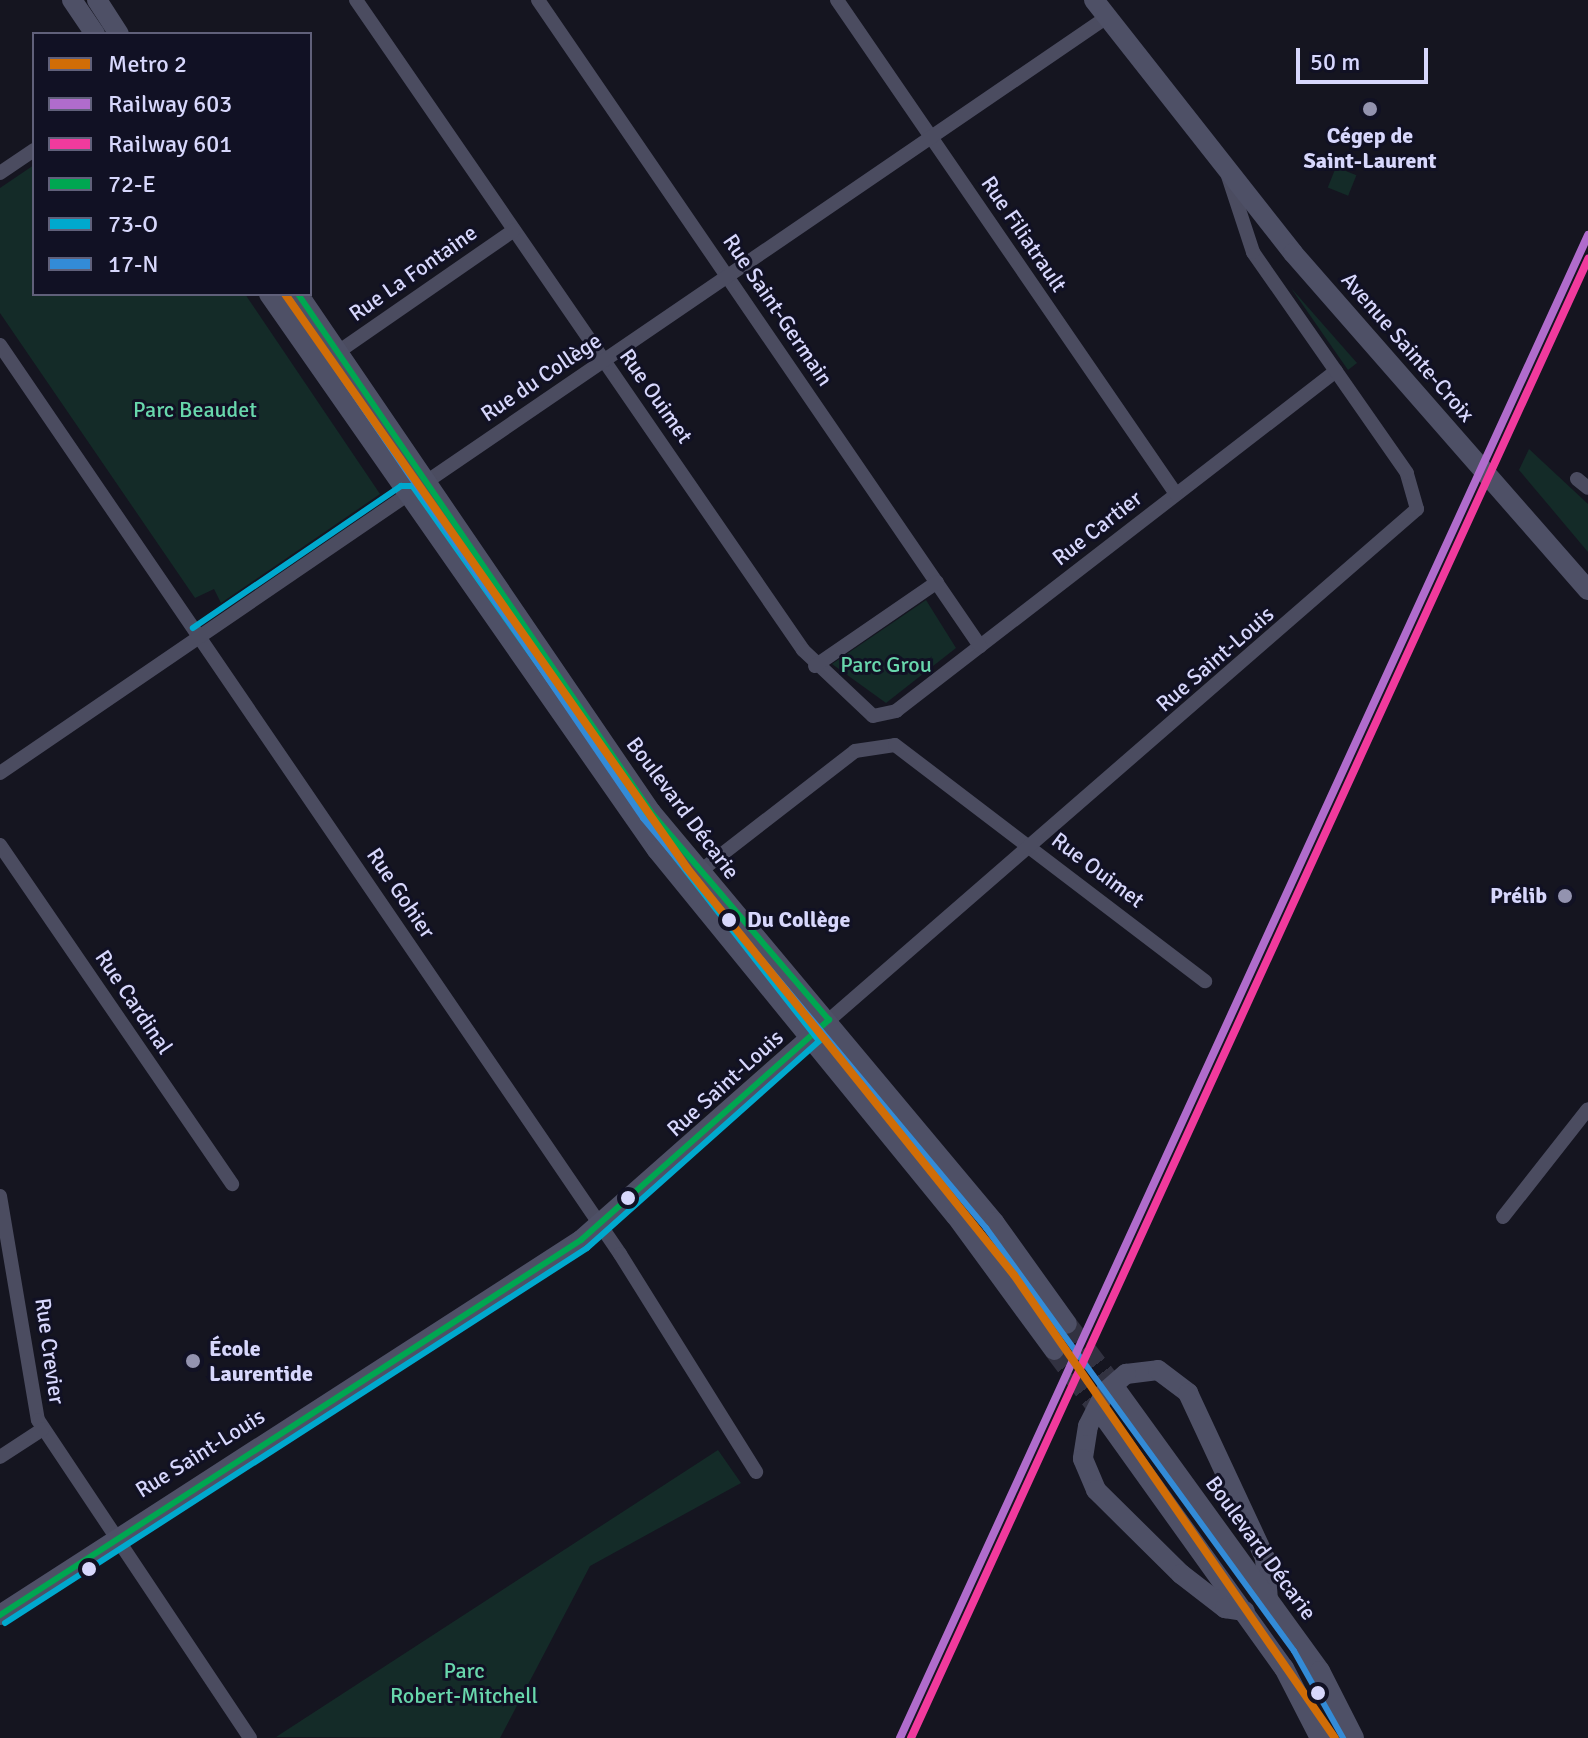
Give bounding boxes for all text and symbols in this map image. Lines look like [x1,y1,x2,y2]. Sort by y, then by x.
legend [32,32,312,296]
scale bar [1300,32,1432,82]
text: 50 m [1310,47,1360,77]
text: Metro 2 [108,49,187,79]
text: Railway 603 [108,89,232,119]
marker: Cégep de Saint-Laurent [1361,100,1379,118]
place label: Cégep de Saint-Laurent [1303,122,1437,174]
text: Railway 601 [108,129,232,159]
text: 72-E [108,169,156,199]
street label: Rue Filiatrault [976,171,1072,297]
text: 73-O [108,209,158,239]
street label: Rue La Fontaine [344,219,482,327]
street label: Rue Saint-Germain [717,229,839,391]
text: 17-N [108,249,159,279]
street label: Avenue Sainte-Croix [1336,267,1480,427]
street label: Rue du Collège [476,327,606,427]
street label: Rue Ouimet [614,344,698,448]
park label: Parc Beaudet [133,397,257,423]
street label: Rue Cartier [1047,485,1147,571]
street label: Rue Saint-Louis [1151,601,1279,717]
park label: Parc Grou [840,652,932,678]
street label: Boulevard Décarie [621,732,745,884]
street label: Rue Ouimet [1046,827,1150,913]
street label: Rue Gohier [361,843,441,943]
place label: Prélib [1490,883,1547,909]
marker: Prélib [1554,885,1576,907]
place label: Du Collège [747,907,850,933]
marker: Du Collège [718,909,740,931]
street label: Rue Cardinal [90,945,178,1059]
street label: Rue Saint-Louis [661,1024,789,1142]
unlabelled marker [620,1190,636,1206]
street label: Rue Crevier [29,1296,71,1406]
place label: École Laurentide [209,1335,313,1386]
marker: École Laurentide [184,1352,202,1370]
street label: Rue Saint-Louis [131,1403,269,1503]
street label: Boulevard Décarie [1200,1471,1322,1625]
unlabelled marker [81,1561,97,1577]
park label: Parc Robert-Mitchell [390,1657,538,1708]
unlabelled marker [1310,1685,1326,1701]

